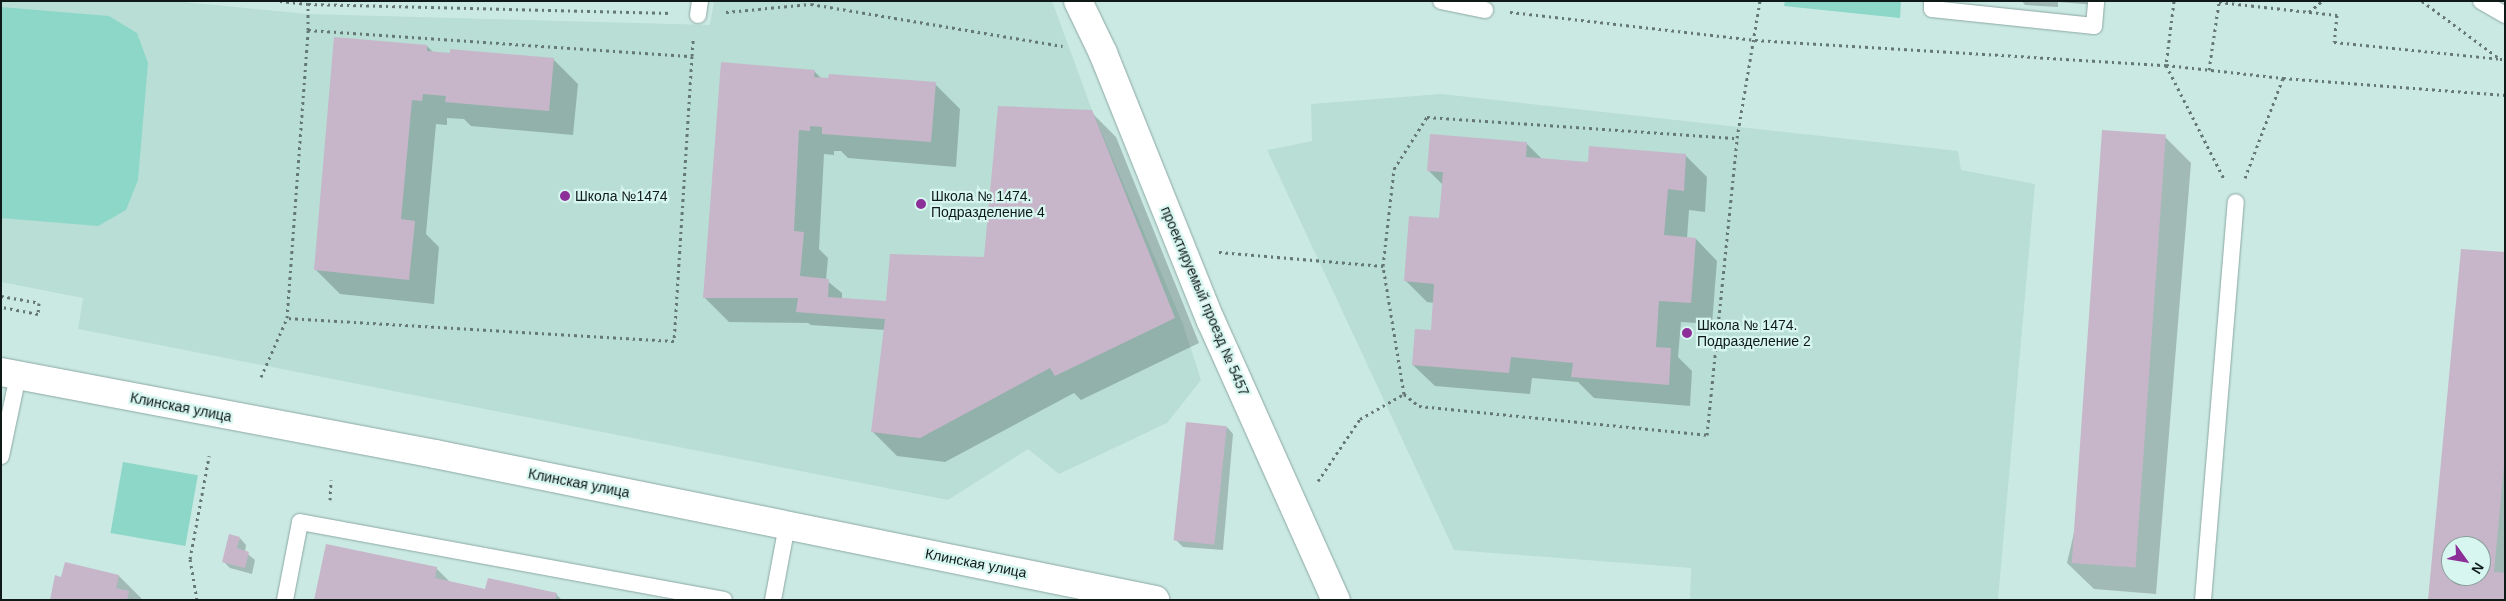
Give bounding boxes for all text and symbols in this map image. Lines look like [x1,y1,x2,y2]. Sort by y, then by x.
place label: Школа №1474 [575,188,668,204]
place label: Школа № 1474. Подразделение 4 [931,188,1045,220]
marker: Школа №1474 [559,190,571,202]
marker: Школа № 1474. Подразделение 4 [915,198,927,210]
street label: проектируемый проезд № 5457 [1157,204,1253,398]
place label: Школа № 1474. Подразделение 2 [1697,317,1811,350]
marker: Школа № 1474. Подразделение 2 [1681,327,1693,339]
street label: Клинская улица [129,389,233,425]
street label: Клинская улица [527,465,631,501]
north arrow [2441,536,2491,586]
street label: Клинская улица [924,545,1028,581]
text: N [2468,560,2487,577]

